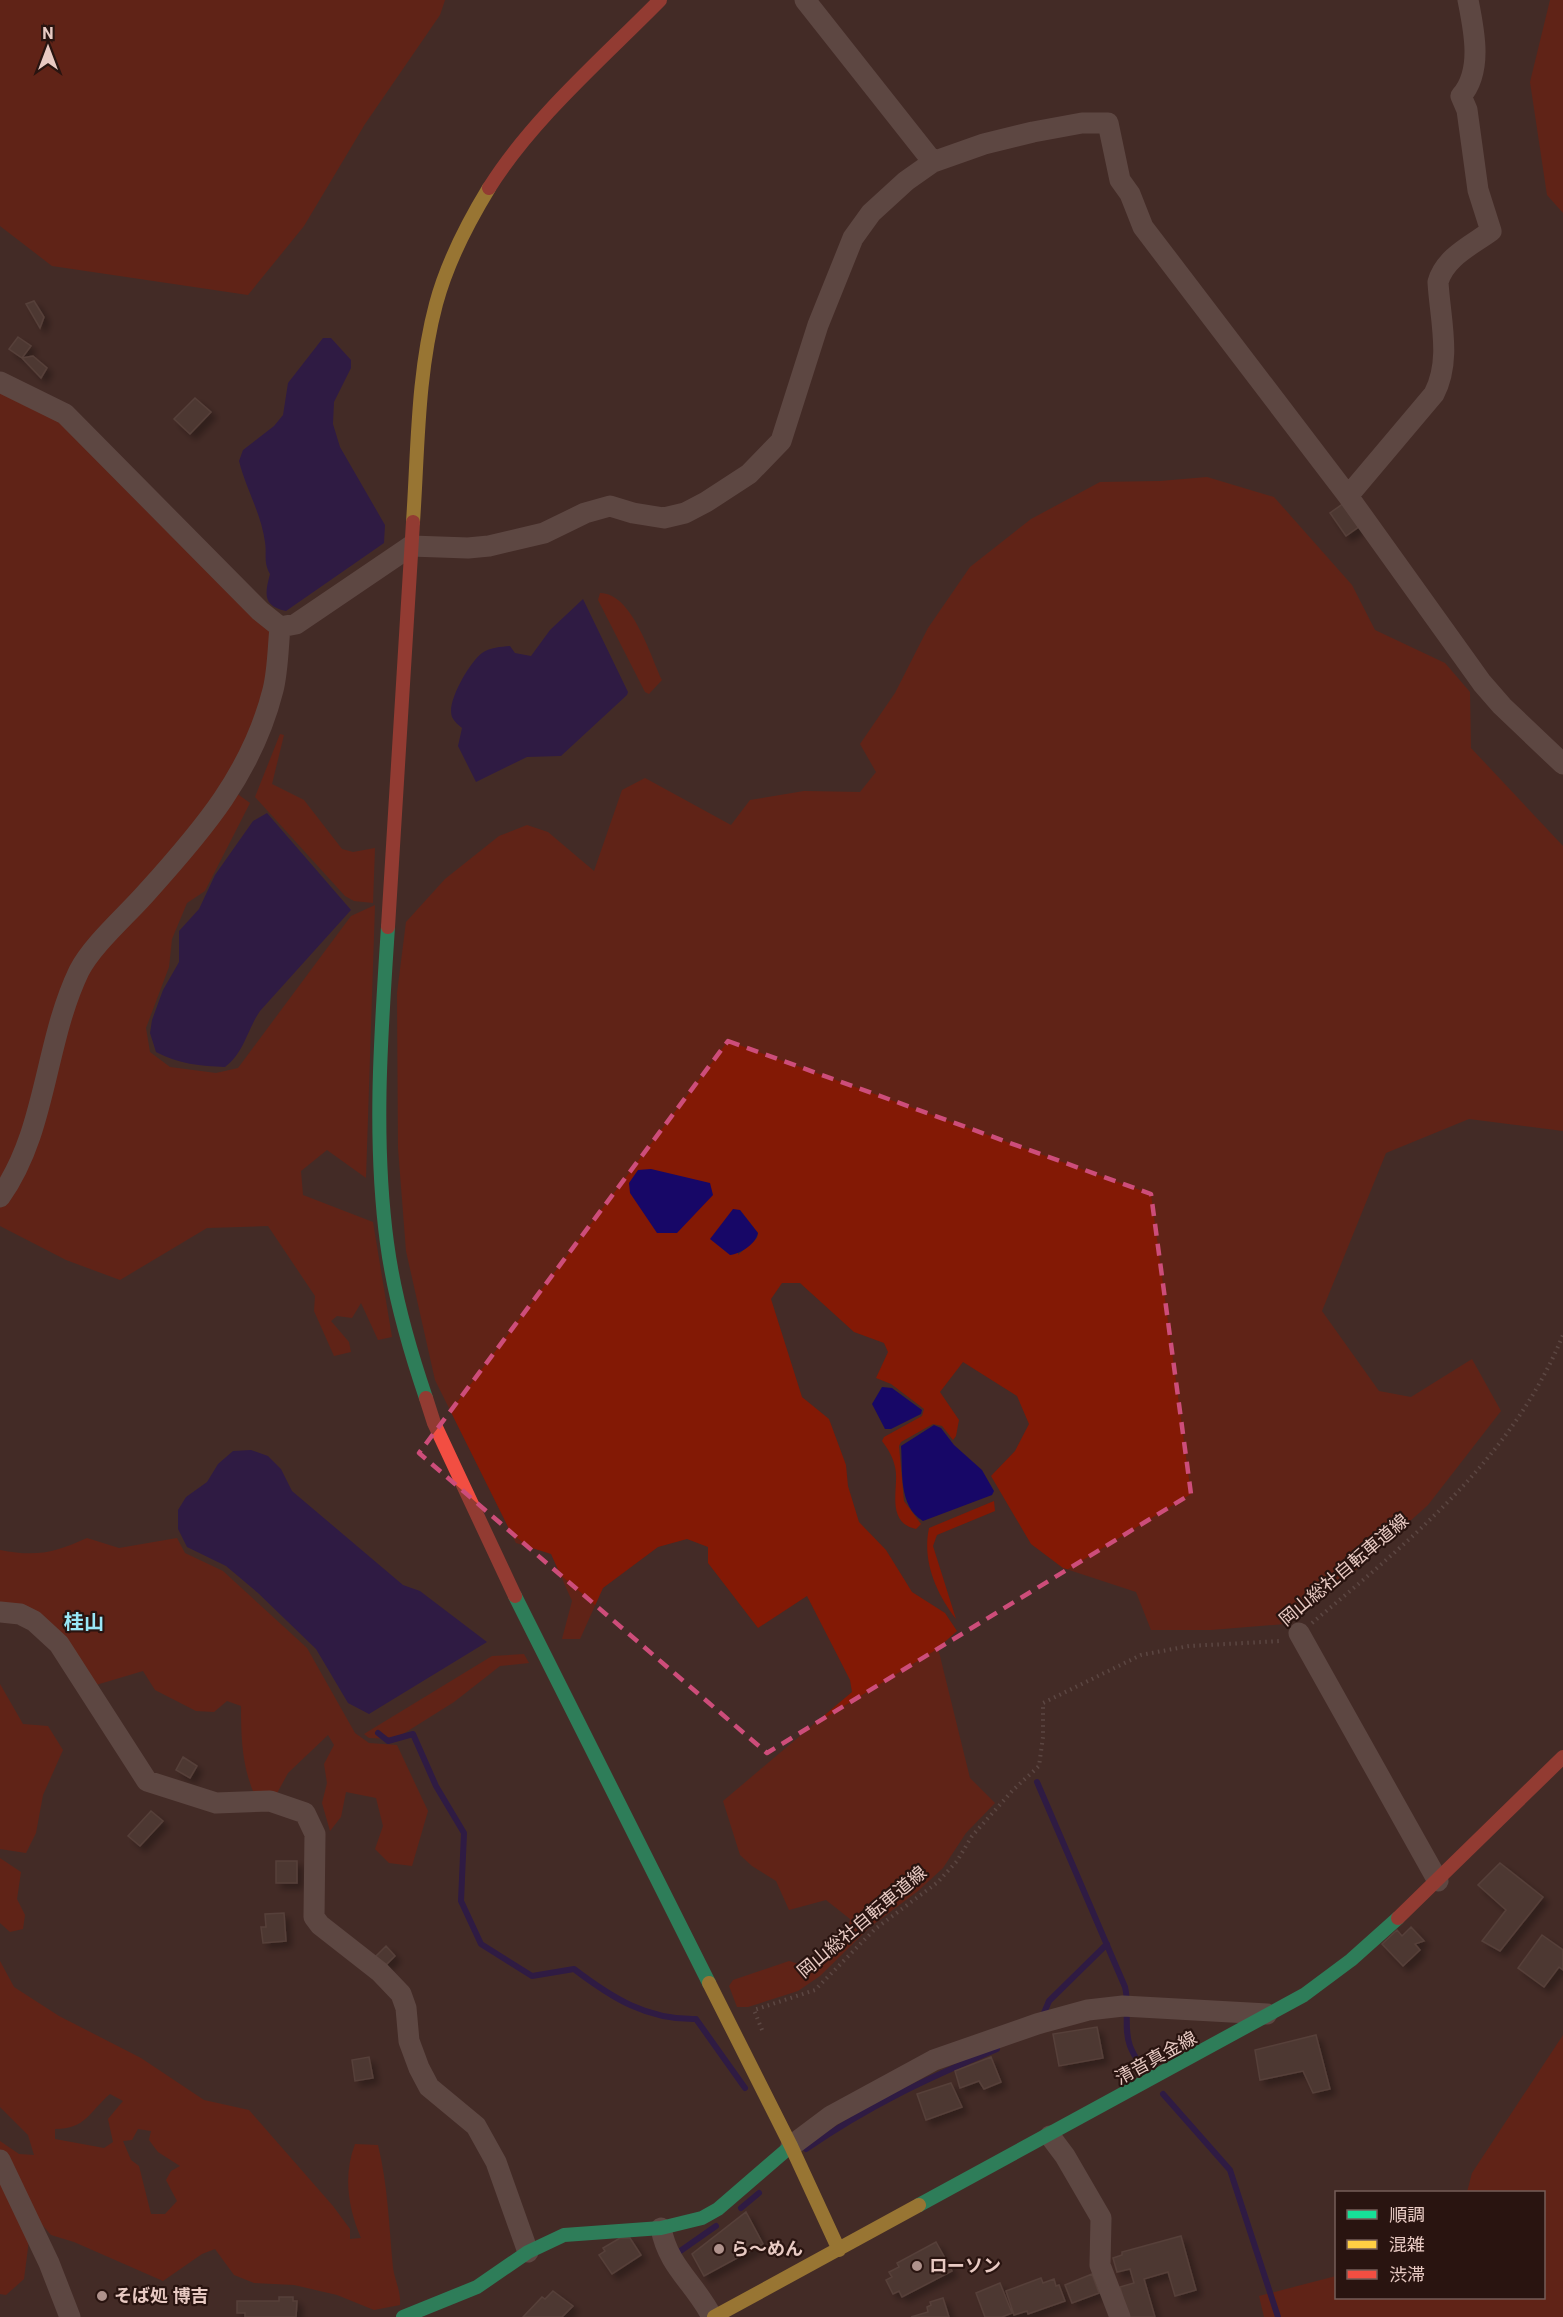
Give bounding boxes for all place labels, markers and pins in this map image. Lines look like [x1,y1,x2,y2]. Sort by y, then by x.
place label: ら～めん [731,2238,803,2259]
marker: ら～めん [712,2242,726,2256]
place label: ローソン [929,2255,1001,2276]
marker: ローソン [910,2259,924,2273]
place label: そば処 博吉 [114,2285,208,2306]
marker: そば処 博吉 [95,2289,109,2303]

